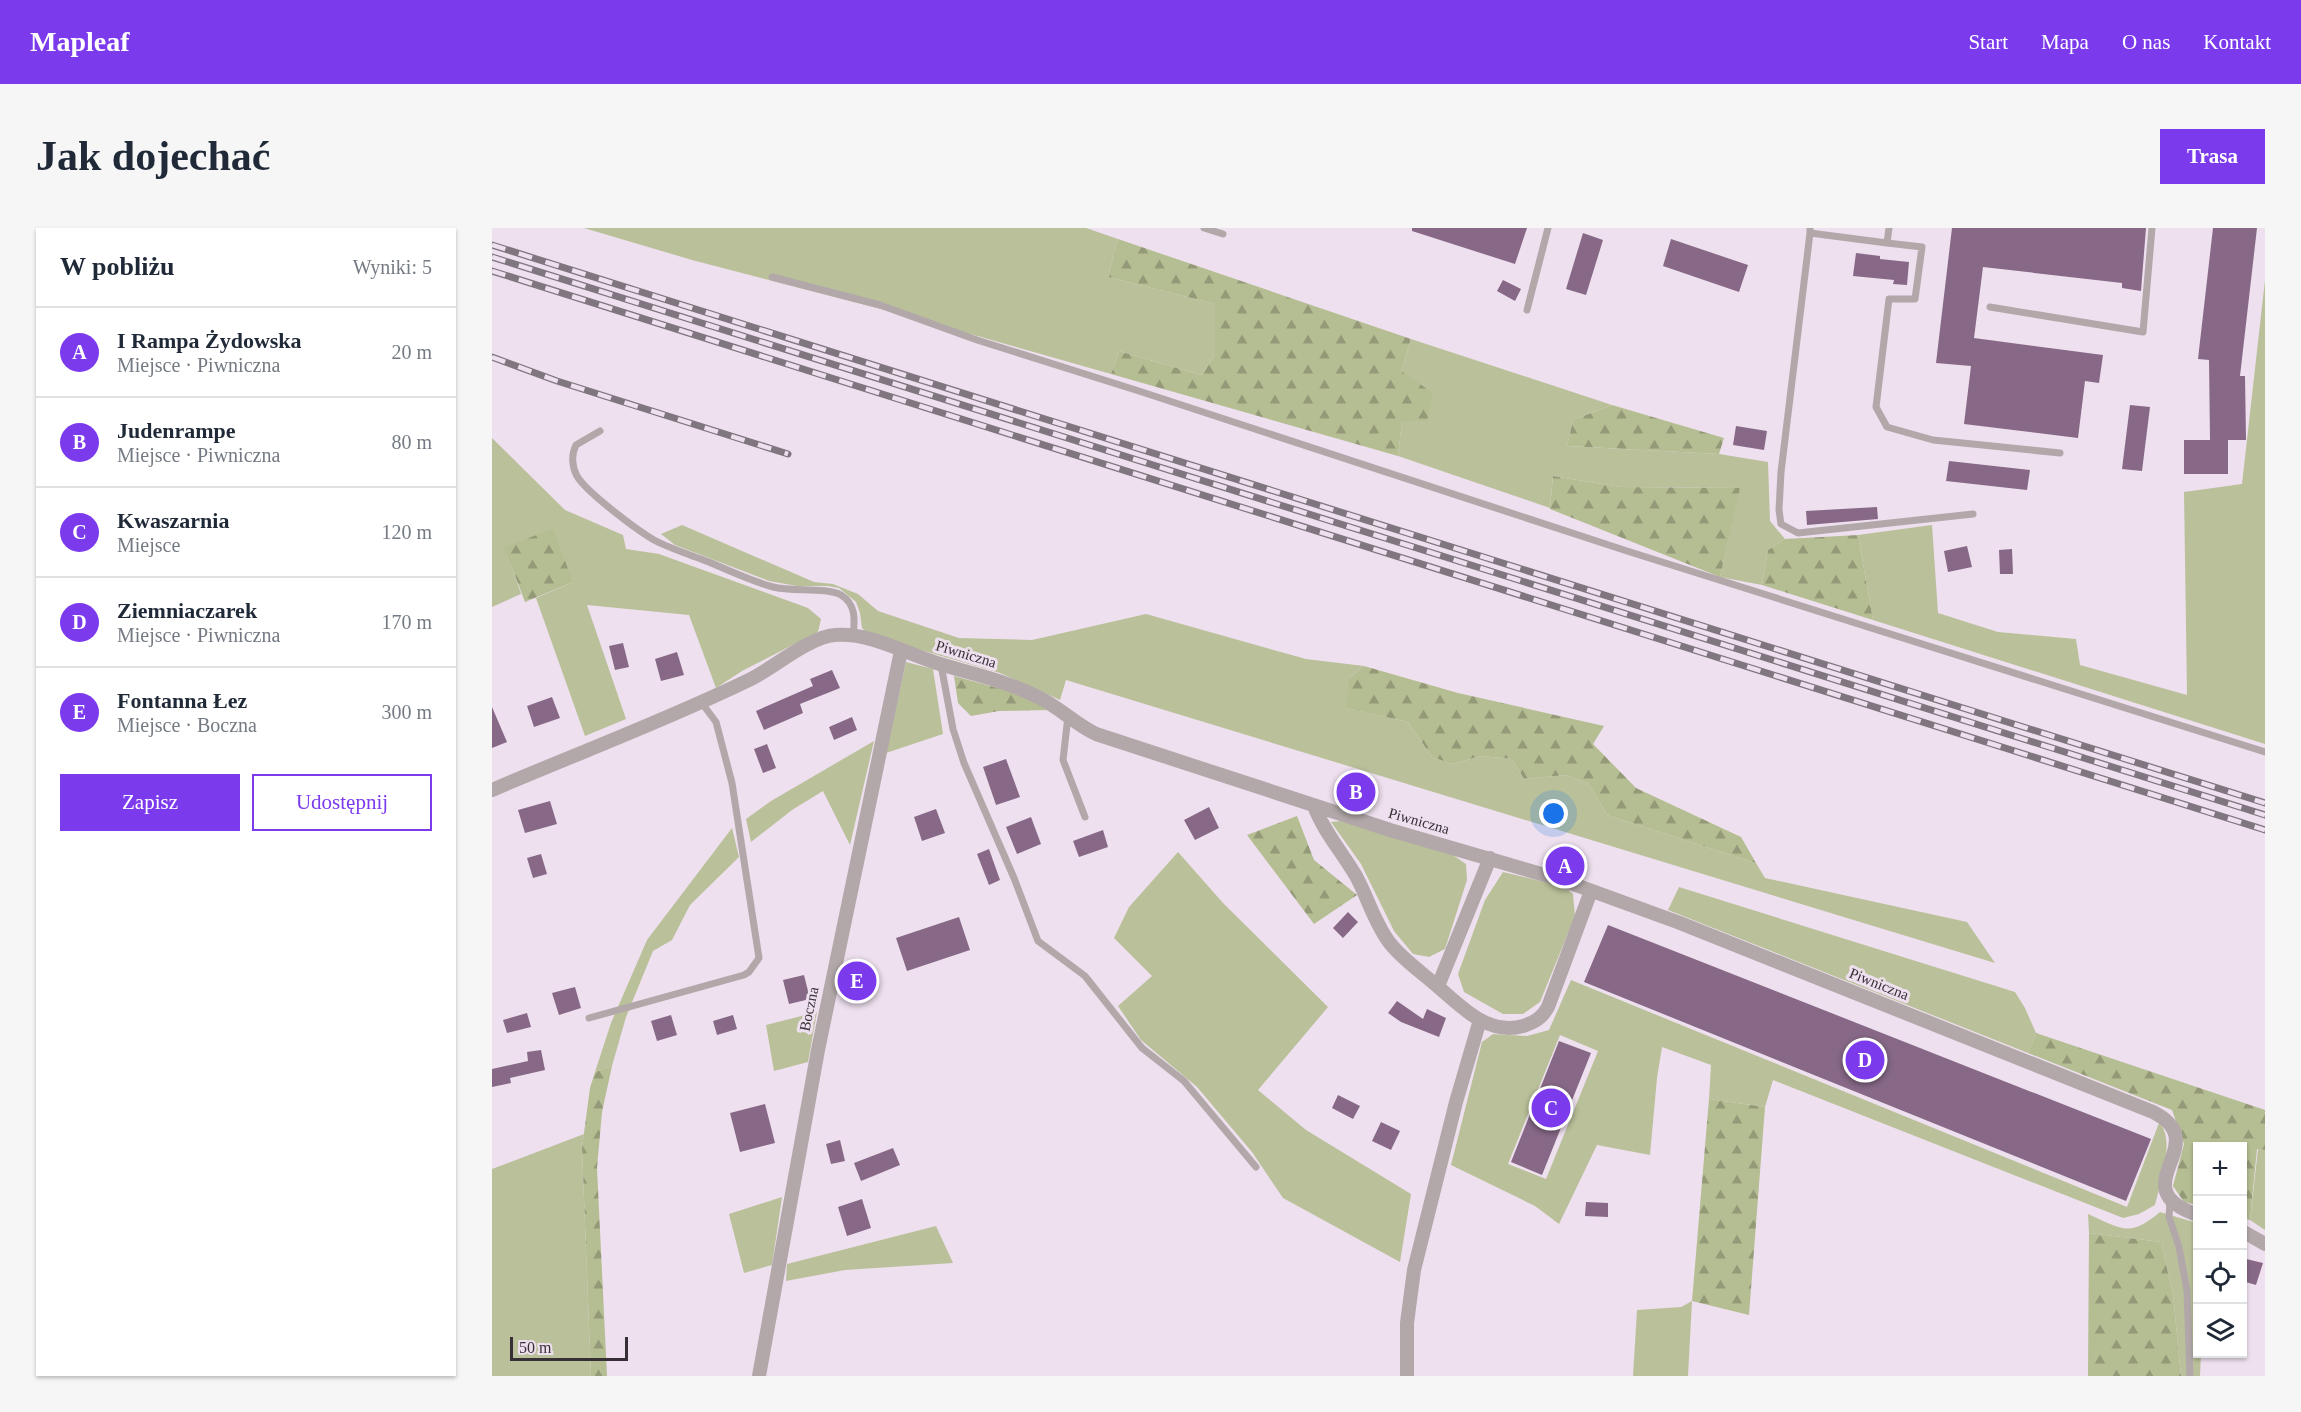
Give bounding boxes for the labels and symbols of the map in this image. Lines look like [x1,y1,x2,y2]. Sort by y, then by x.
street label: Piwniczna [934,637,999,671]
pin: B [1336,770,1376,814]
your location [1539,799,1568,828]
street label: Piwniczna [1387,805,1452,837]
pin: A [1546,844,1584,888]
pin: E [838,958,877,1004]
street label: Piwniczna [1847,965,1911,1003]
street label: Boczna [796,985,822,1033]
pin: D [1846,1038,1884,1082]
pin: C [1532,1086,1570,1130]
scale bar [510,1334,628,1362]

